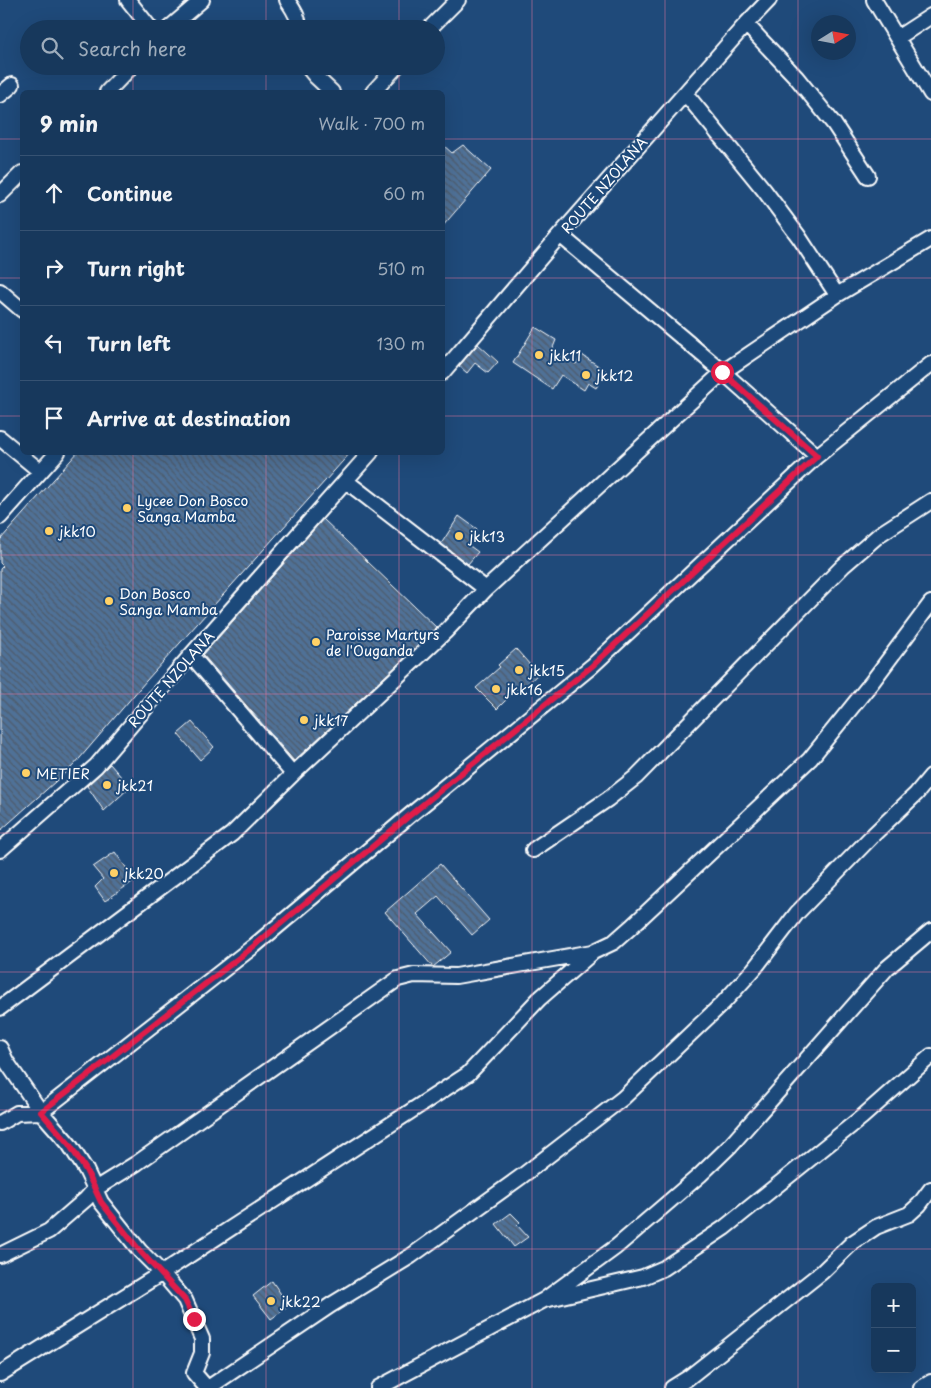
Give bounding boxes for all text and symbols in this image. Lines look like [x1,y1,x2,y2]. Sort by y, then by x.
north arrow [811,15,856,60]
search box [20,20,445,75]
icon: search [38,34,66,62]
text: Search here [78,34,187,62]
text: 9 min [40,107,98,139]
text: Walk · 700 m [318,111,425,135]
street label: ROUTE NZOLANA [556,132,652,238]
icon: ahead [40,179,68,207]
text: Continue [87,179,173,207]
text: 60 m [383,181,425,205]
icon: right [40,254,68,282]
text: Turn right [87,254,185,282]
text: 510 m [377,256,425,280]
icon: left [40,329,68,357]
text: Turn left [87,329,171,357]
text: 130 m [377,331,425,355]
place label: jkk11 [547,345,581,366]
marker: jkk11 [533,349,545,361]
route start [711,361,734,384]
place label: jkk12 [594,365,633,386]
marker: jkk12 [580,369,592,381]
icon: arrive [40,404,68,432]
text: Arrive at destination [87,404,291,432]
place label: Lycee Don Bosco Sanga Mamba [137,490,249,527]
marker: Lycee Don Bosco Sanga Mamba [121,502,133,514]
place label: jkk10 [57,521,96,542]
marker: jkk10 [43,525,55,537]
place label: jkk13 [467,526,505,547]
marker: jkk13 [453,530,465,542]
place label: Don Bosco Sanga Mamba [119,583,218,620]
marker: Don Bosco Sanga Mamba [103,595,115,607]
place label: Paroisse Martyrs de l'Ouganda [326,624,439,661]
street label: ROUTE NZOLANA [123,626,219,732]
marker: Paroisse Martyrs de l'Ouganda [310,636,322,648]
place label: jkk15 [527,660,565,681]
marker: jkk15 [513,664,525,676]
place label: jkk16 [504,679,543,700]
marker: jkk16 [490,683,502,695]
place label: jkk17 [312,710,349,731]
marker: jkk17 [298,714,310,726]
place label: METIER [36,763,90,784]
marker: METIER [20,767,32,779]
place label: jkk21 [115,775,153,796]
marker: jkk21 [101,779,113,791]
place label: jkk20 [122,863,164,884]
marker: jkk20 [108,867,120,879]
map controls [871,1283,916,1373]
button: + [871,1283,916,1328]
place label: jkk22 [279,1291,321,1312]
marker: jkk22 [265,1295,277,1307]
route end [183,1308,206,1331]
button: − [871,1328,916,1373]

